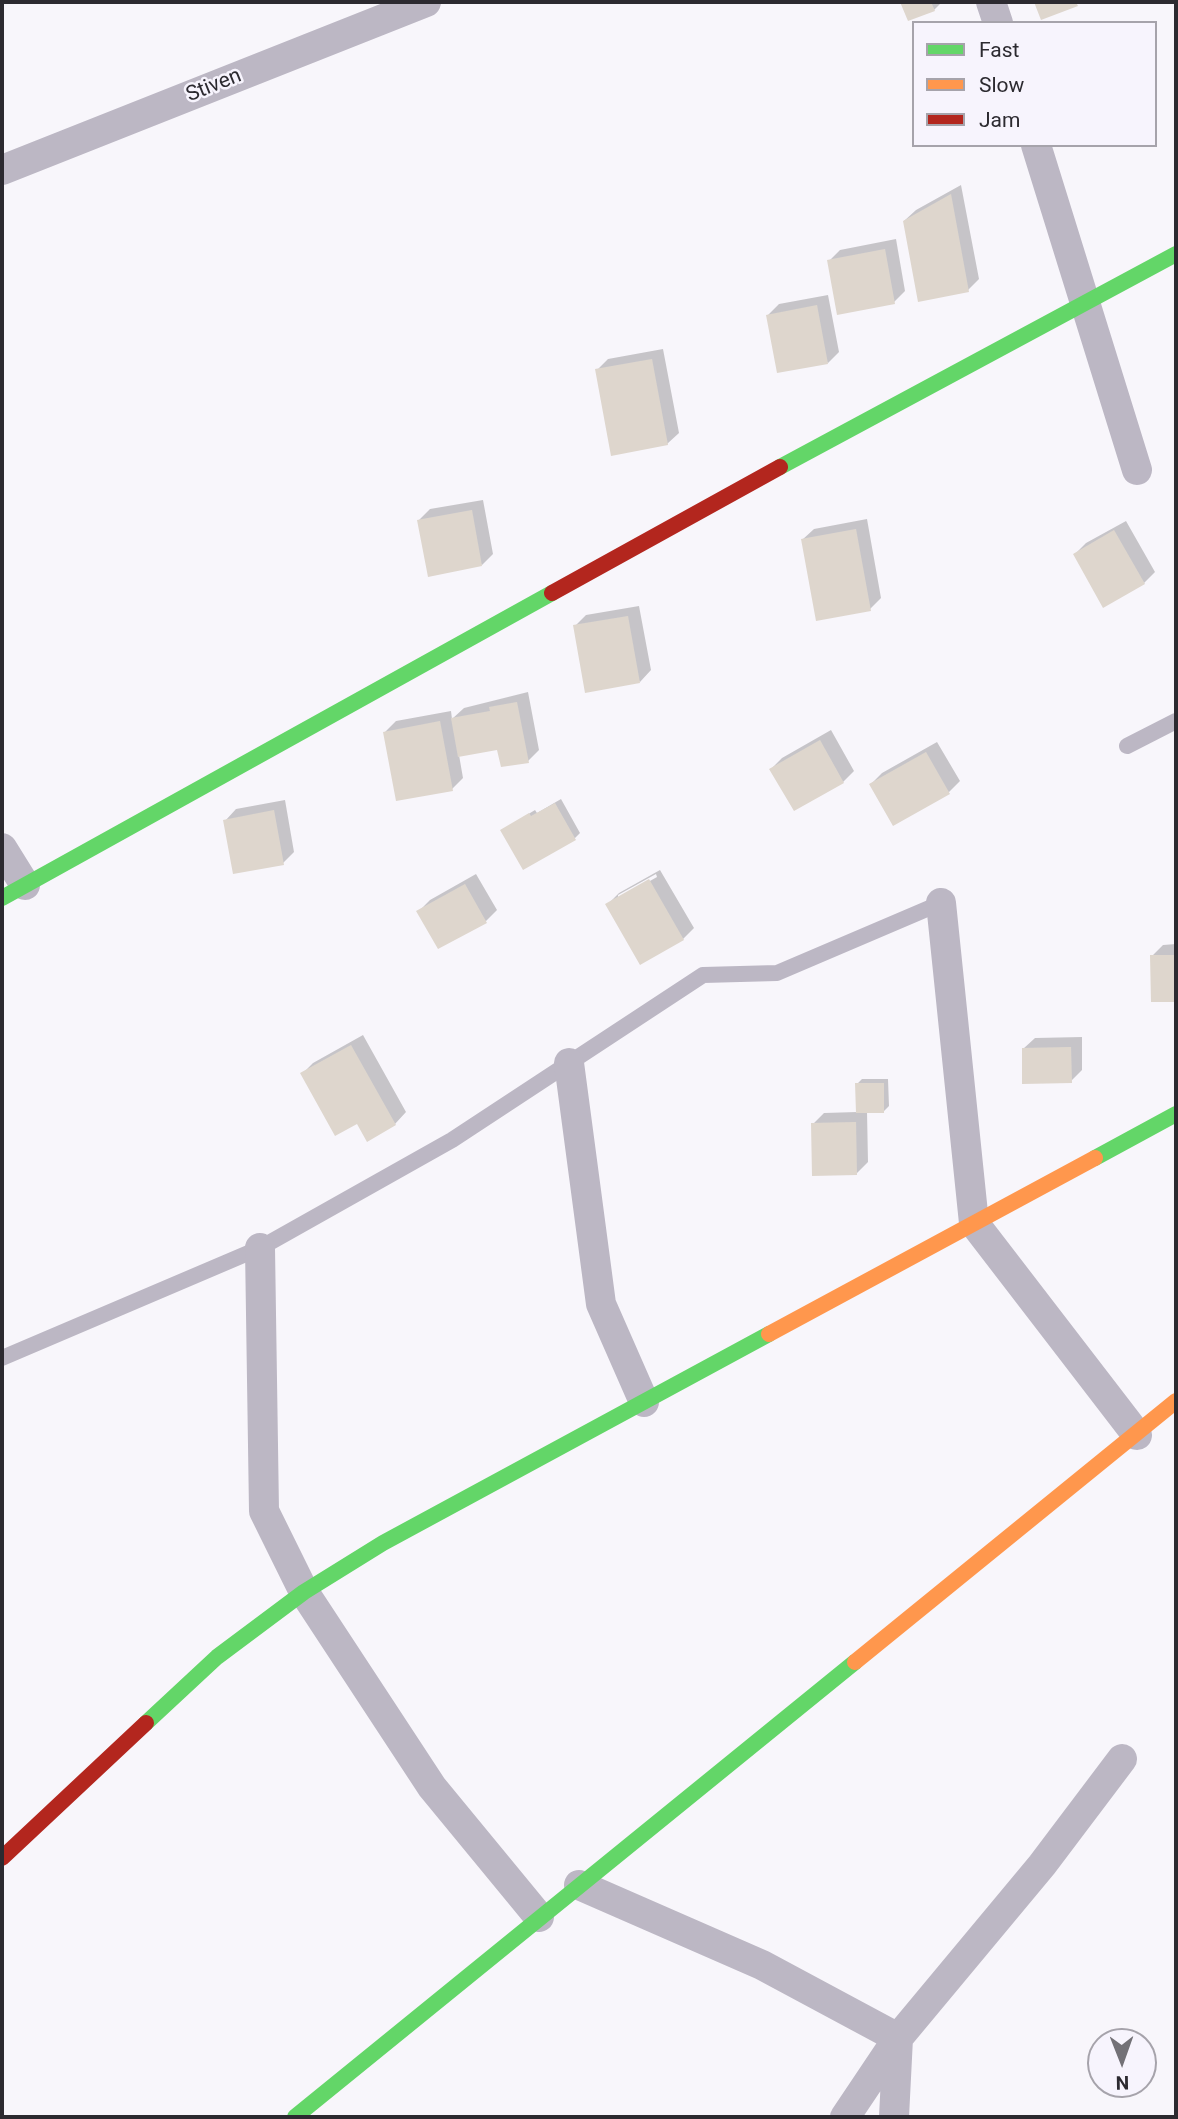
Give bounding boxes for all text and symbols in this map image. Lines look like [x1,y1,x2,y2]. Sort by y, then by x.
legend [912,21,1157,147]
text: Fast [979,38,1019,62]
street label: Stiven [183,64,245,108]
text: Slow [979,73,1024,97]
text: Jam [979,108,1020,132]
north arrow [1087,2028,1157,2098]
text: N [1115,2071,1129,2094]

